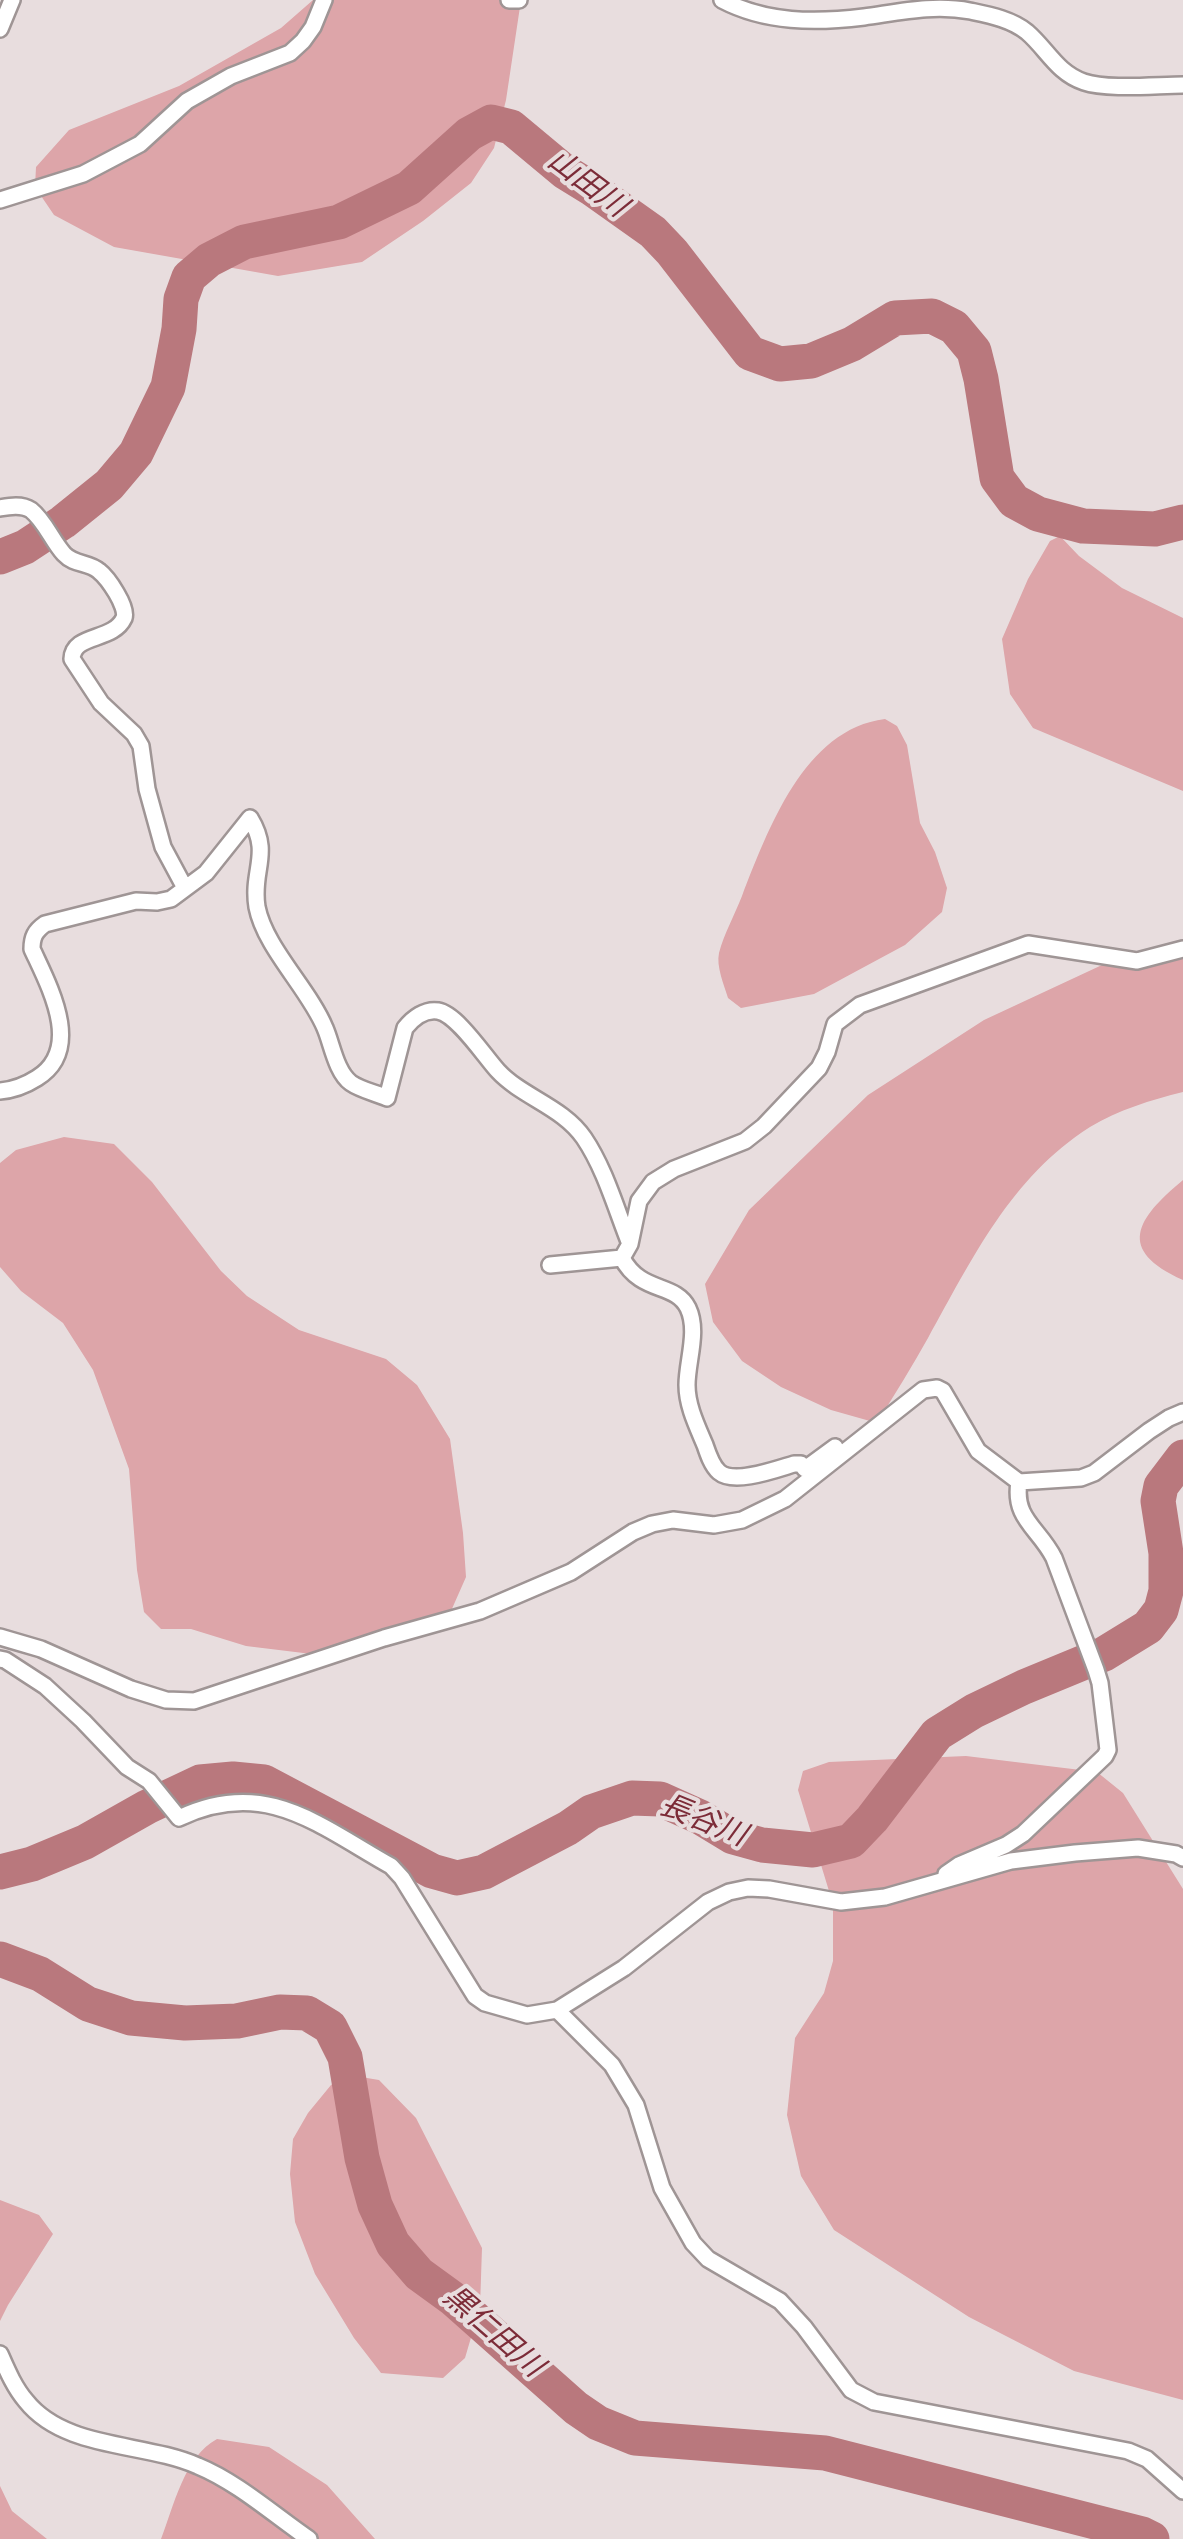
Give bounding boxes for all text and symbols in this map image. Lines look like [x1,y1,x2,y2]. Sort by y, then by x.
water label: 山田川 [540,143,634,225]
water label: 長谷川 [655,1787,751,1855]
water label: 黒仁田川 [436,2279,550,2385]

